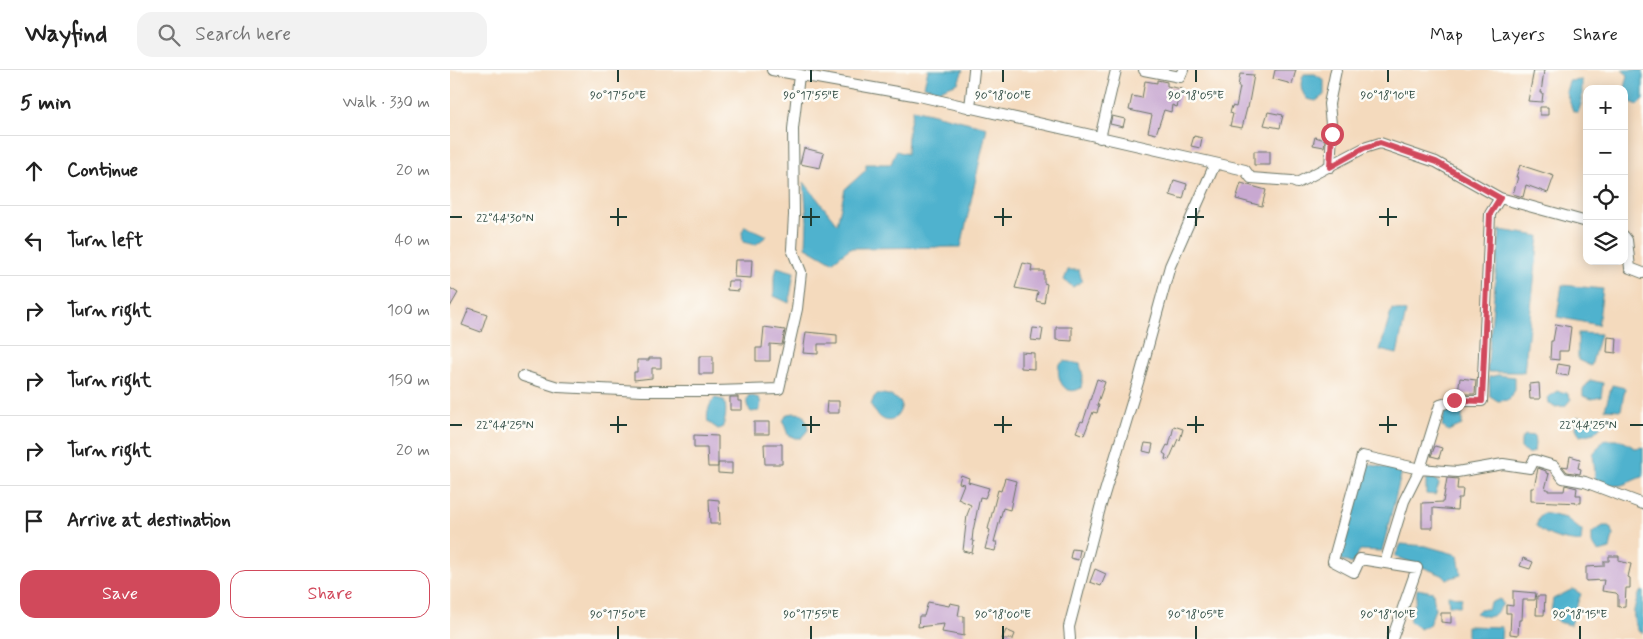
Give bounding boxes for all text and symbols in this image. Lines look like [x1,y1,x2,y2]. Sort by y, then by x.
search box [137,12,487,57]
text: Wayfind [25,19,107,50]
icon: search [155,21,183,49]
text: Search here [195,22,291,47]
text: Map [1430,23,1463,47]
text: Layers [1491,23,1545,47]
text: Share [1573,23,1618,47]
map controls [1583,85,1628,265]
button: + [1583,85,1628,130]
text: 90°17'50"E [590,88,646,104]
text: 90°17'55"E [783,88,839,104]
text: 90°18'00"E [975,88,1031,104]
text: 90°18'05"E [1168,88,1224,104]
text: 90°18'10"E [1361,88,1415,104]
text: 5 min [20,89,72,117]
text: Walk · 330 m [342,92,430,113]
route start [1321,123,1344,146]
button: − [1583,130,1628,175]
icon: ahead [20,157,48,185]
text: Continue [67,158,138,183]
text: 20 m [396,160,430,181]
button: locate [1583,175,1628,220]
text: 22°44'30"N [476,211,534,227]
button: layers [1583,220,1628,265]
icon: left [20,227,48,255]
text: Turn left [67,228,143,253]
text: 40 m [394,230,430,251]
icon: right [20,297,48,325]
text: Turn right [67,298,151,323]
text: 100 m [387,300,430,321]
icon: right [20,367,48,395]
text: Turn right [67,368,151,393]
text: 150 m [388,370,430,391]
route end [1443,389,1466,412]
text: 22°44'25"N [476,418,534,434]
text: 22°44'25"N [1559,418,1617,434]
icon: right [20,437,48,465]
text: Turn right [67,438,151,463]
text: 20 m [396,440,430,461]
icon: arrive [20,507,48,535]
text: Arrive at destination [67,508,231,533]
button: Save [20,570,220,618]
button: Share [230,570,430,618]
text: 90°17'50"E [590,607,646,623]
text: 90°17'55"E [783,607,839,623]
text: 90°18'00"E [975,607,1031,623]
text: 90°18'05"E [1168,607,1224,623]
text: 90°18'10"E [1361,607,1415,623]
text: 90°18'15"E [1553,607,1607,623]

